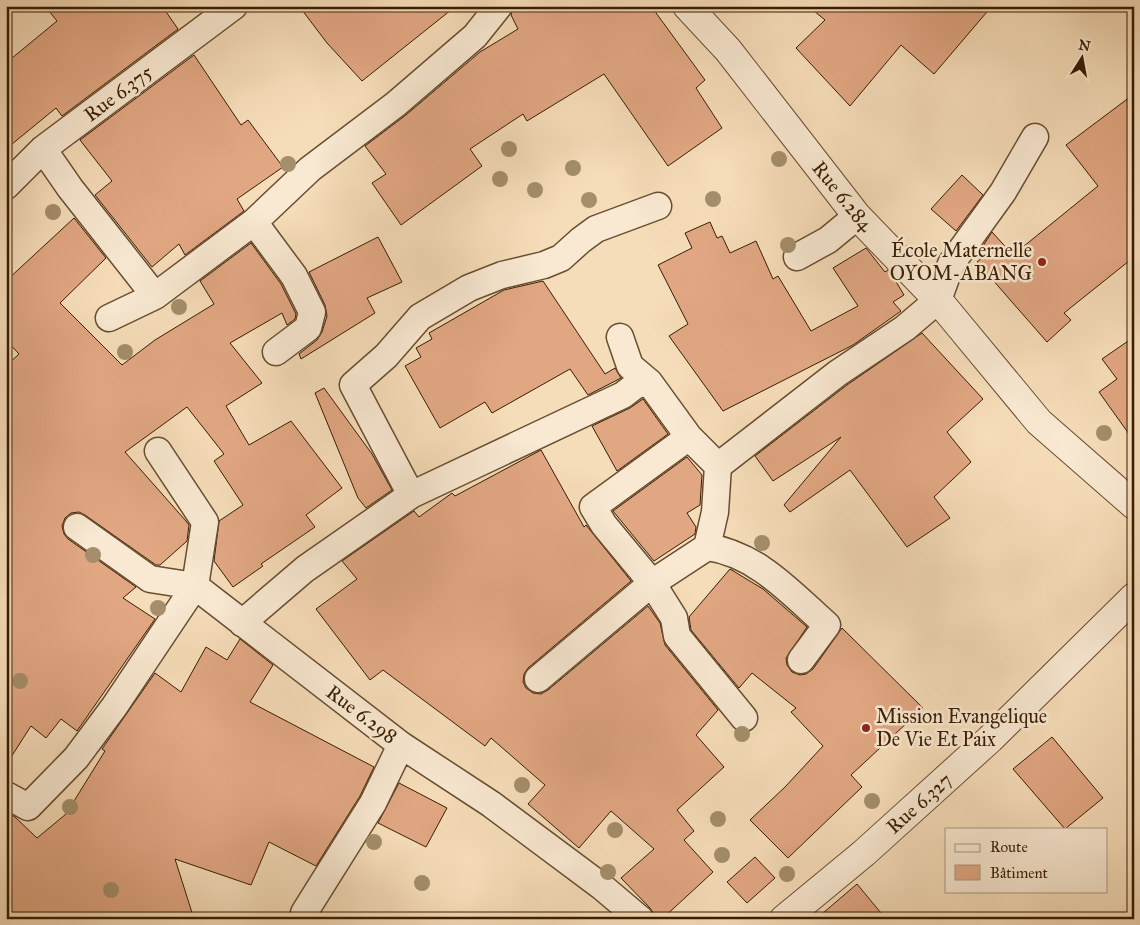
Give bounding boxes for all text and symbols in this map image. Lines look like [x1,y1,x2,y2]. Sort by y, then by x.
north arrow [1058,32,1108,82]
text: N [1077,36,1092,55]
street label: Rue 6.375 [79,59,157,127]
street label: Rue 6.284 [807,156,879,237]
place label: École Maternelle OYOM-ABANG [890,236,1032,285]
marker: École Maternelle OYOM-ABANG [1036,256,1048,268]
street label: Rue 6.298 [322,679,402,749]
place label: Mission Evangelique De Vie Et Paix [876,704,1047,751]
marker: Mission Evangelique De Vie Et Paix [860,722,872,734]
street label: Rue 6.327 [881,767,957,839]
legend [945,828,1108,892]
text: Route [990,838,1028,856]
text: Bâtiment [990,864,1049,882]

